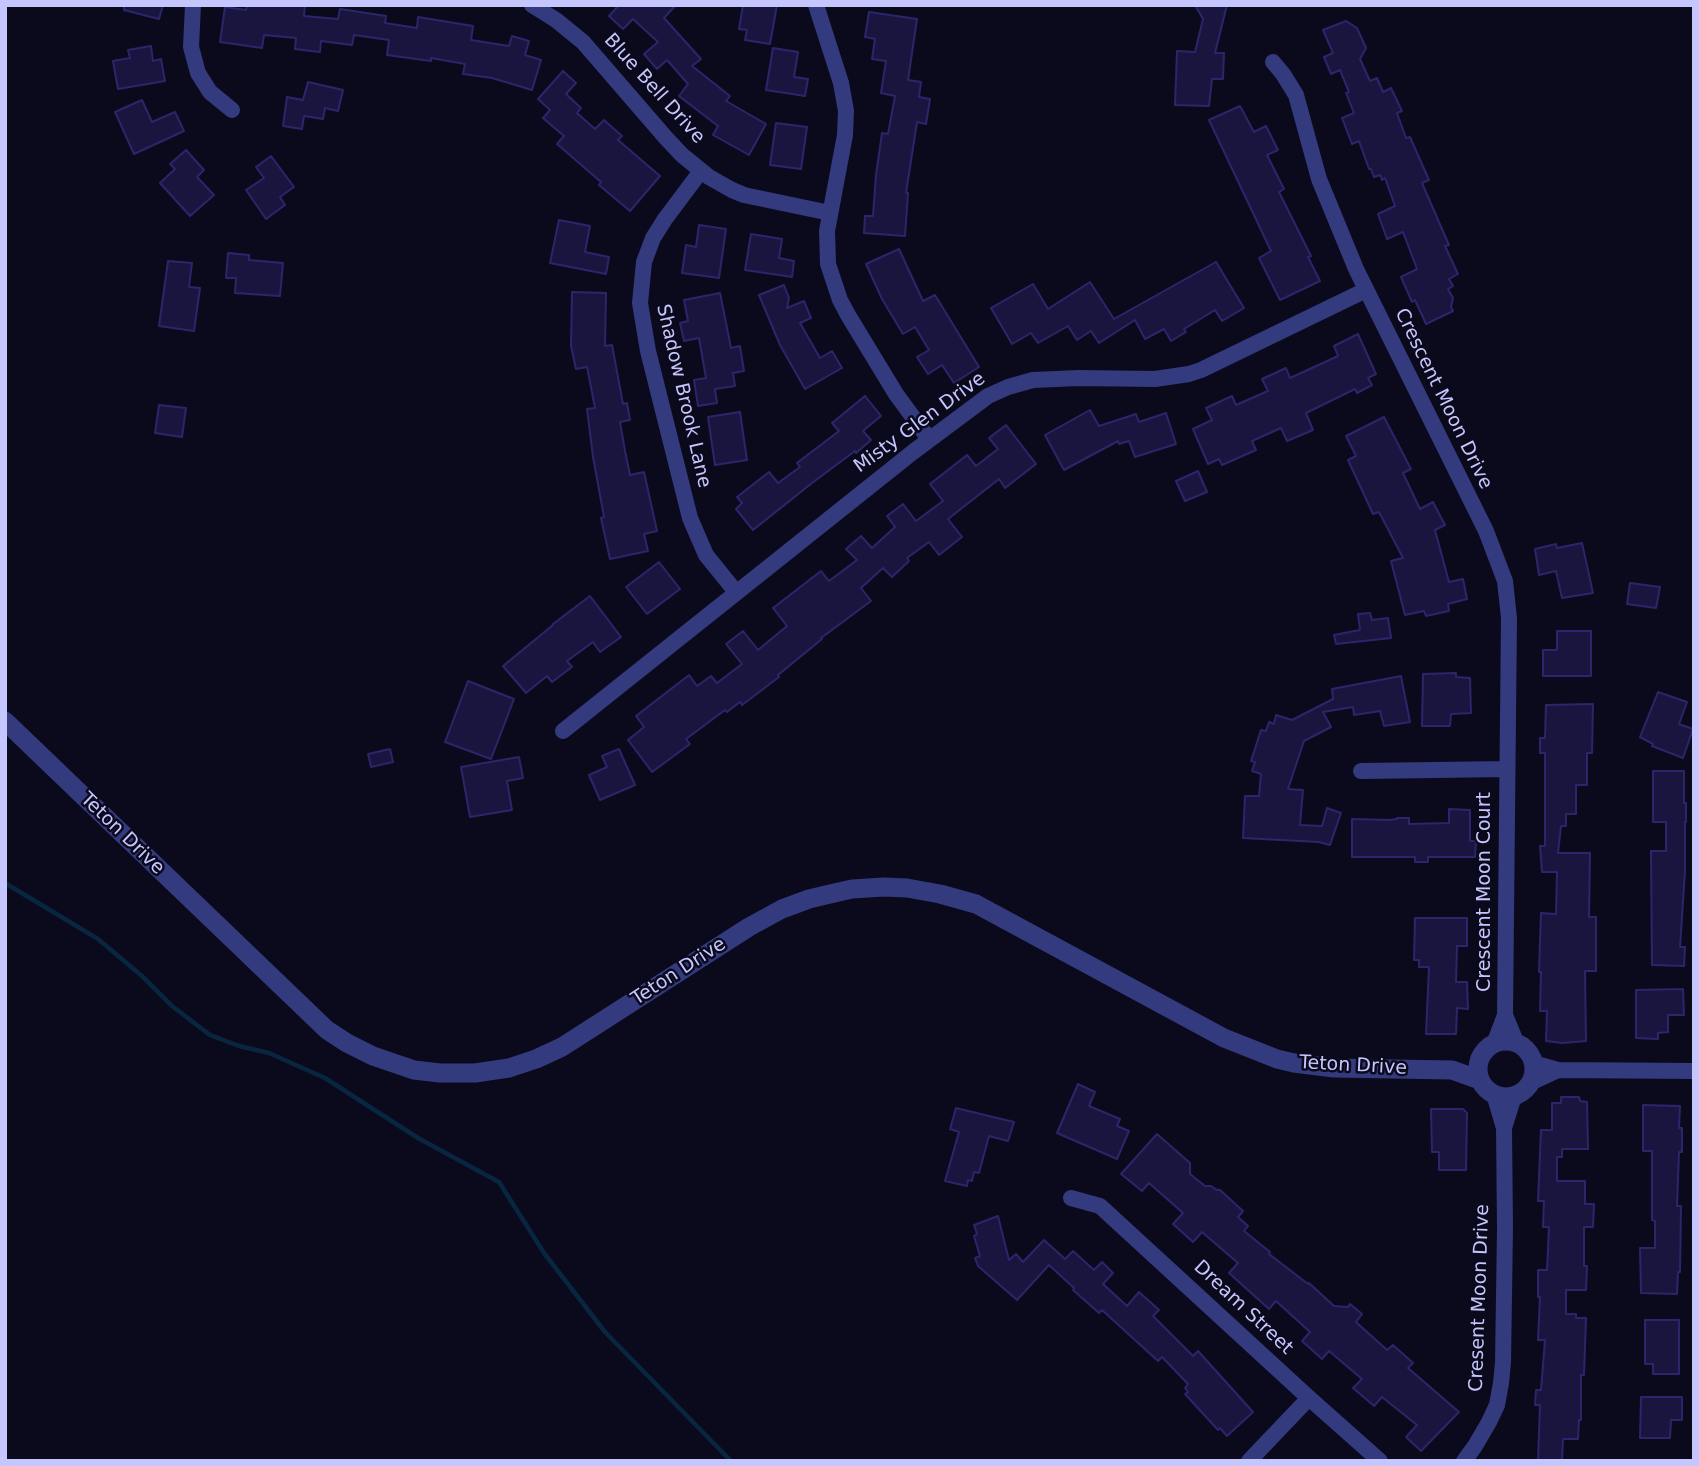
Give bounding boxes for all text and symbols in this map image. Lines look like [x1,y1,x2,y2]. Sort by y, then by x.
street label: Blue Bell Drive [599,29,709,149]
street label: Shadow Brook Lane [651,302,715,490]
street label: Crescent Moon Drive [1389,305,1497,493]
street label: Misty Glen Drive [850,368,990,478]
street label: Teton Drive [75,788,169,880]
street label: Crescent Moon Court [1474,792,1496,992]
street label: Teton Drive [628,933,730,1011]
street label: Teton Drive [1299,1052,1407,1080]
street label: Cresent Moon Drive [1465,1204,1495,1392]
street label: Dream Street [1189,1256,1297,1360]

